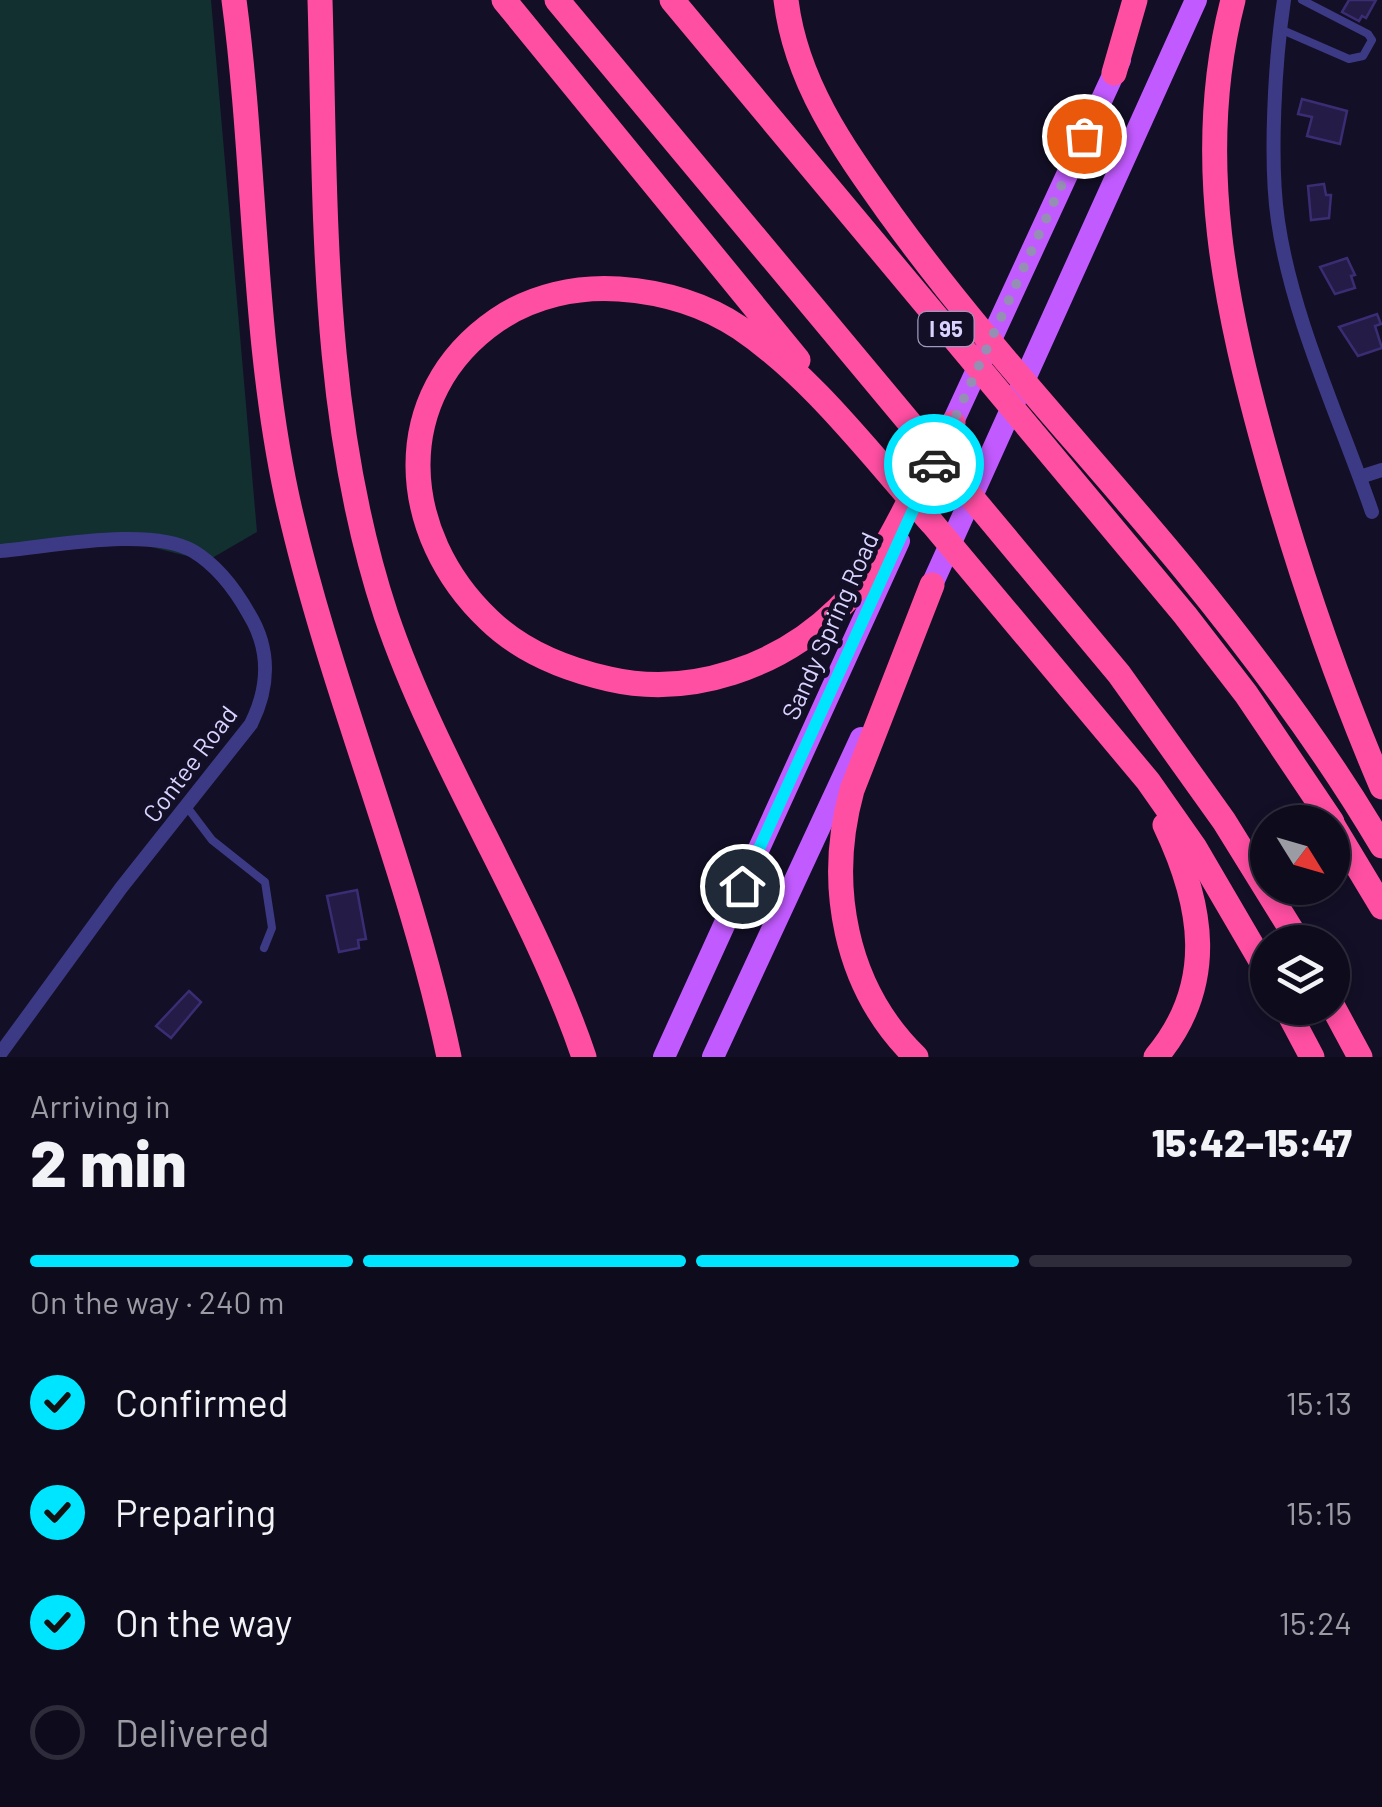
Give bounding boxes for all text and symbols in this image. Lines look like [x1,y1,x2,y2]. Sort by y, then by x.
pin [1042,94,1127,179]
icon: bag [1057,109,1112,164]
road number: I 95 [918,312,974,346]
courier [884,414,984,514]
icon: car [907,437,962,492]
street label: Sandy Spring Road [774,527,884,724]
street label: Contee Road [136,699,243,827]
north arrow [1250,805,1350,905]
map controls [1250,805,1350,1025]
pin [700,844,785,929]
icon: home [715,859,770,914]
button: layers [1250,925,1350,1025]
text: Arriving in [30,1086,170,1124]
text: 15:42–15:47 [1152,1119,1352,1165]
text: 2 min [30,1122,187,1200]
text: On the way · 240 m [30,1282,285,1320]
icon: check [30,1375,85,1430]
text: Confirmed [115,1379,288,1425]
text: 15:13 [1286,1383,1352,1421]
icon: check [30,1485,85,1540]
text: Preparing [115,1489,276,1535]
text: 15:15 [1286,1493,1352,1531]
icon: check [30,1595,85,1650]
text: On the way [115,1599,292,1645]
text: 15:24 [1279,1603,1352,1641]
text: Delivered [115,1709,269,1755]

